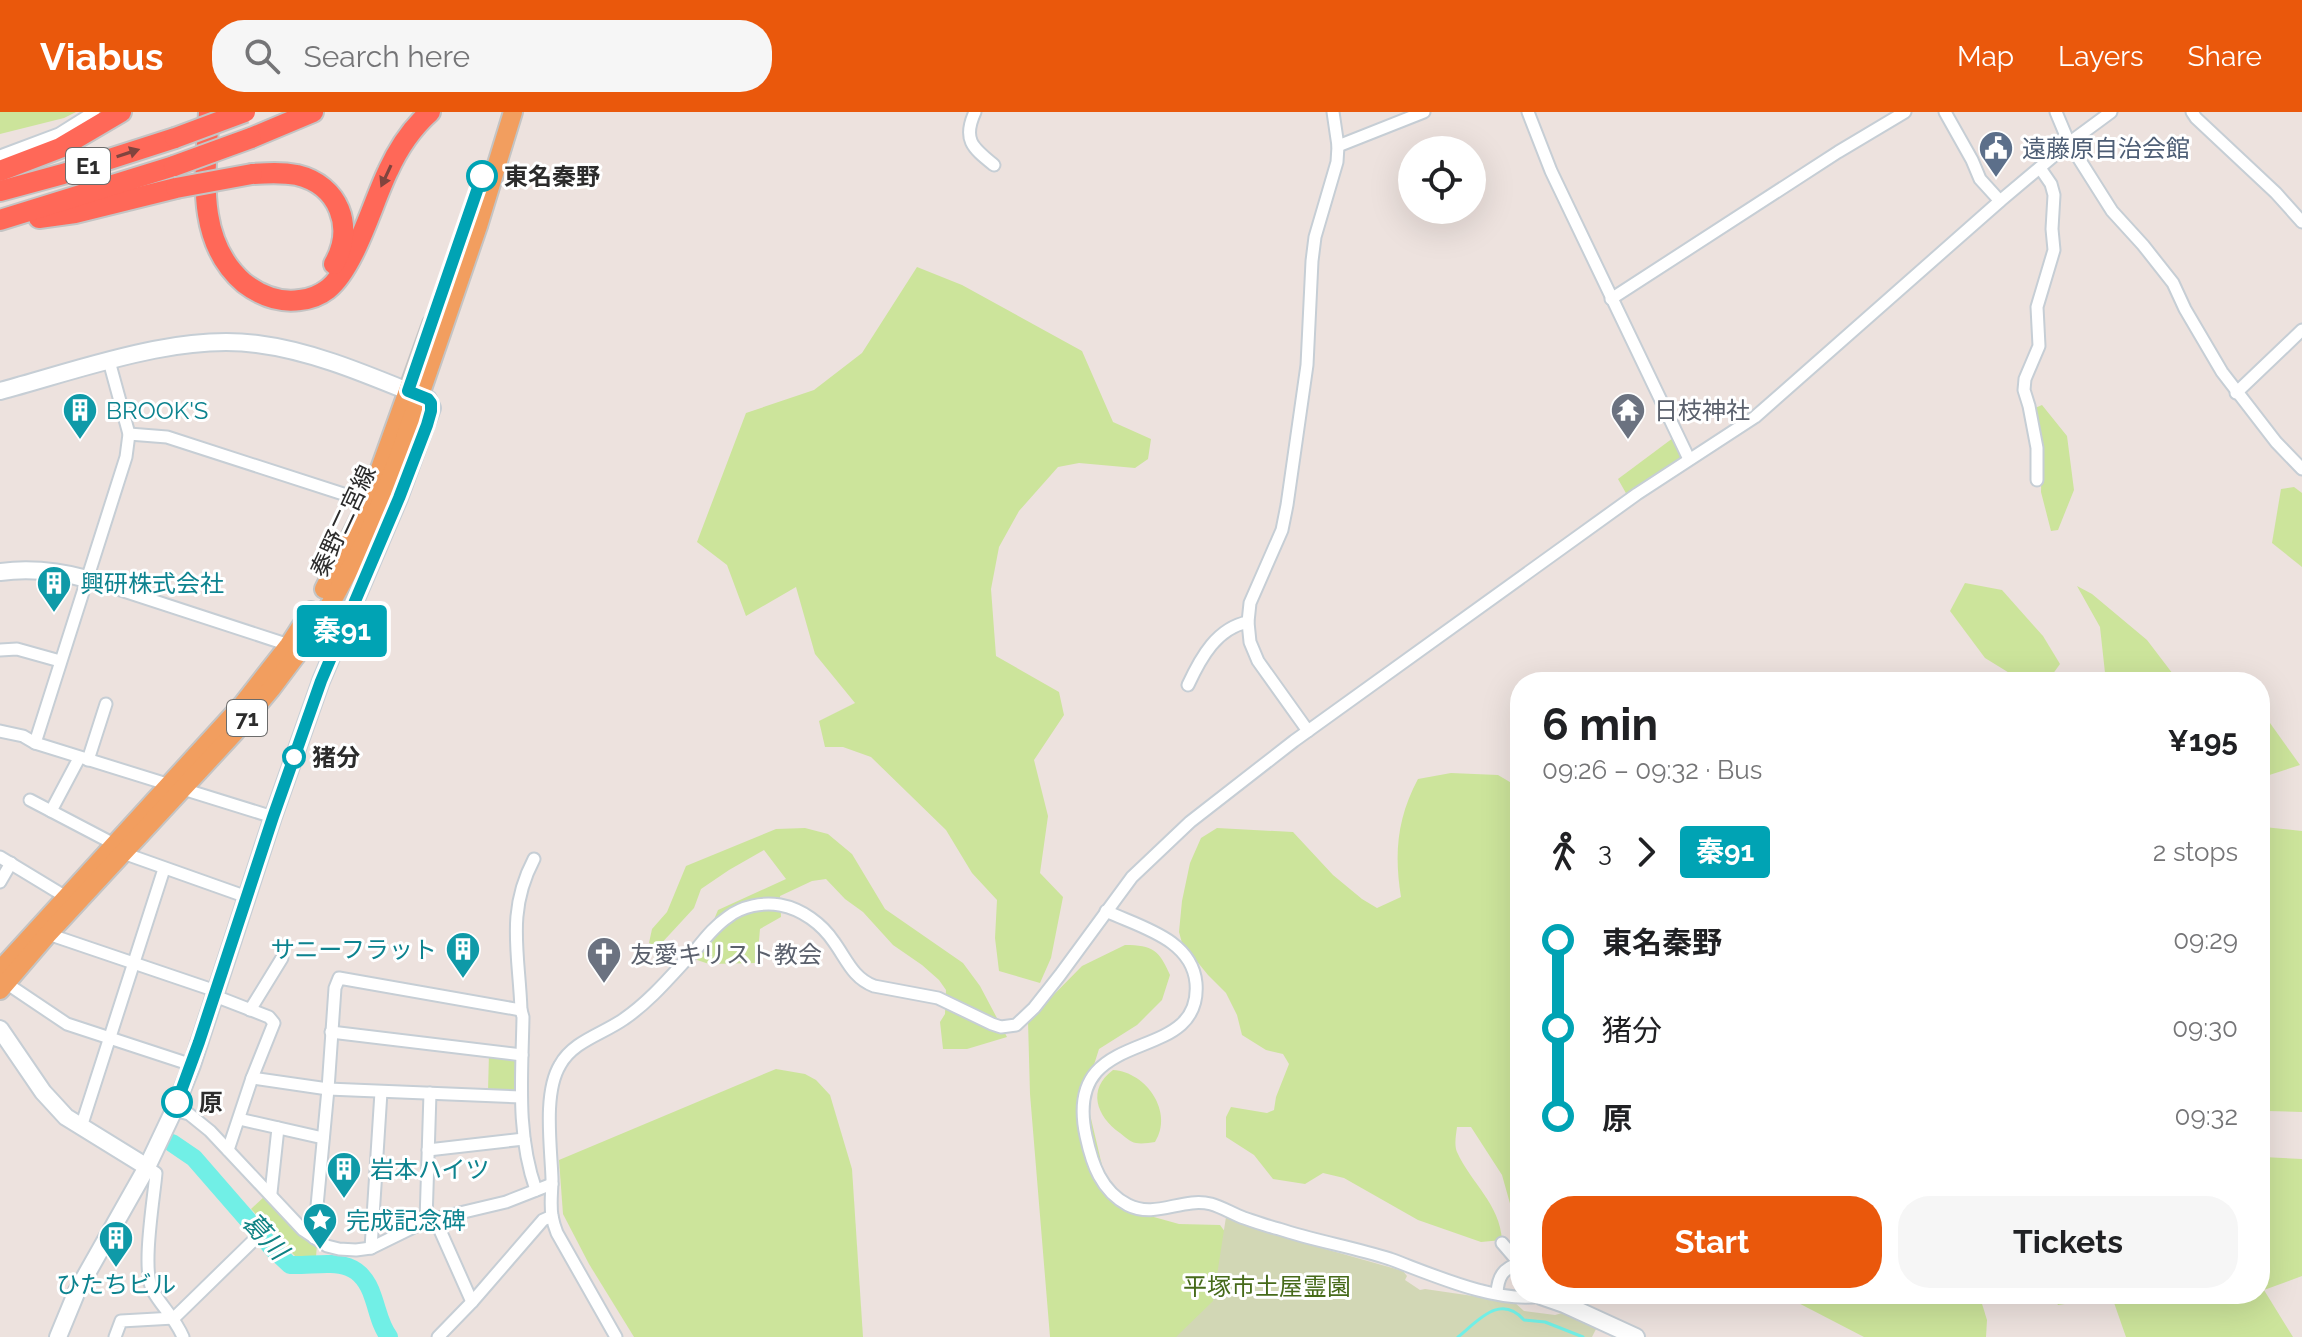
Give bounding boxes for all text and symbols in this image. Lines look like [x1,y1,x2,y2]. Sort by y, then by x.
search box [212,20,772,92]
text: Viabus [40,34,164,79]
icon: search [240,34,284,78]
text: Search here [304,39,470,74]
text: Map [1957,40,2014,73]
text: Layers [2058,40,2144,73]
text: Share [2188,40,2262,73]
public building icon: 遠藤原自治会館 [1977,129,2015,179]
place label: 遠藤原自治会館 [2022,134,2190,163]
map controls [1398,136,1486,224]
button: locate [1398,136,1486,224]
one-way arrow [117,146,141,159]
road number: E1 [66,148,110,184]
marker: 東名秦野 [467,161,497,191]
place label: 東名秦野 [504,162,600,191]
one-way arrow [379,164,393,187]
building icon: BROOK'S [61,391,99,441]
temple icon: 日枝神社 [1609,391,1647,441]
place label: BROOK'S [106,396,208,425]
place label: 日枝神社 [1654,396,1750,425]
street label: 秦野二宮線 [305,460,381,582]
building icon: 興研株式会社 [35,564,73,614]
place label: 興研株式会社 [80,569,224,598]
line badge: 秦91 [296,605,388,657]
text: 秦91 [313,614,371,647]
text: 6 min [1542,699,1658,750]
road number: 71 [227,700,267,736]
text: ¥195 [2168,723,2238,758]
place label: 猪分 [312,743,360,772]
marker: 猪分 [283,746,305,768]
text: 09:26 – 09:32 · Bus [1542,755,1762,785]
icon: walk [1542,830,1586,874]
icon: forward [1624,830,1668,874]
text: 秦91 [1696,835,1754,868]
text: 3 [1598,837,1612,867]
text: 2 stops [2153,837,2238,867]
text: 東名秦野 [1602,925,1722,960]
text: 09:29 [2173,925,2238,955]
building icon: サニーフラット [444,930,482,980]
place label: サニーフラット [270,935,437,964]
church icon: 友愛キリスト教会 [585,935,623,985]
place label: 友愛キリスト教会 [630,940,822,969]
text: 猪分 [1602,1013,1662,1048]
text: 09:30 [2172,1013,2238,1043]
marker: 原 [162,1087,192,1117]
place label: 原 [199,1088,223,1117]
text: 原 [1602,1101,1632,1136]
text: 09:32 [2175,1101,2238,1131]
building icon: 岩本ハイツ [325,1150,363,1200]
place label: 岩本ハイツ [370,1155,490,1184]
button: Start [1542,1196,1882,1288]
button: Tickets [1898,1196,2238,1288]
place icon: 完成記念碑 [301,1201,339,1251]
place label: 完成記念碑 [346,1206,466,1235]
water label: 葛川 [236,1207,296,1267]
building icon: ひたちビル [97,1219,135,1269]
place label: ひたちビル [56,1270,176,1299]
park label: 平塚市土屋霊園 [1183,1272,1351,1301]

